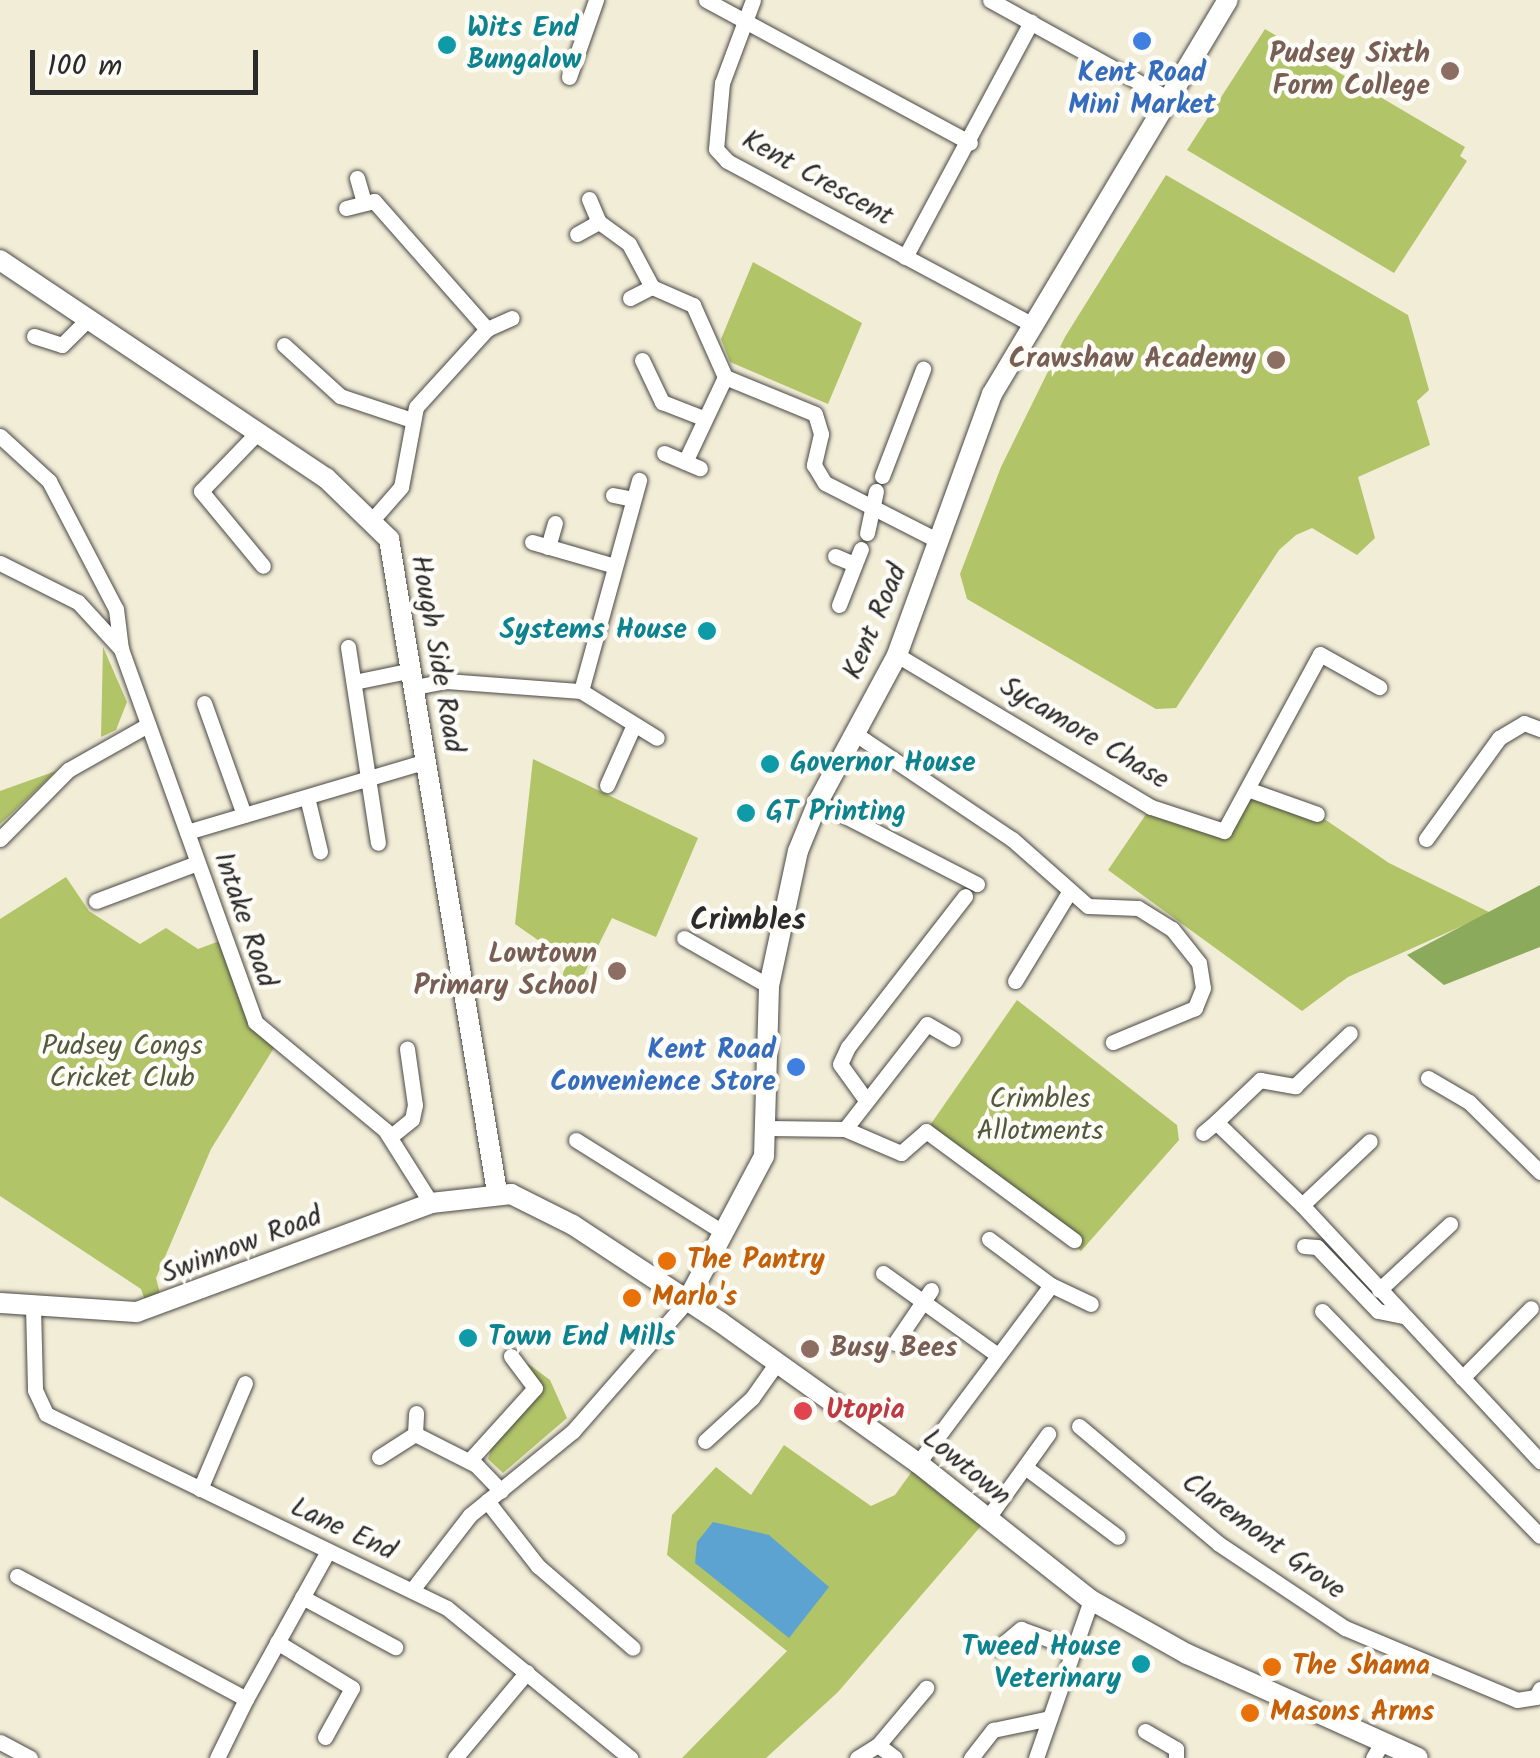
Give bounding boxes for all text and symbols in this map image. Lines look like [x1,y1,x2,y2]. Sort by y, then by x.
place label: Wits End Bungalow [467,12,581,78]
scale bar [35,30,262,92]
marker: Kent Road Mini Market [1131,30,1153,52]
marker: Wits End Bungalow [436,34,458,56]
place label: Pudsey Sixth Form College [1269,38,1430,104]
text: 100 m [47,43,122,91]
place label: Kent Road Mini Market [1068,57,1216,123]
marker: Pudsey Sixth Form College [1439,60,1461,82]
street label: Kent Crescent [736,124,898,234]
place label: Crawshaw Academy [1009,343,1256,377]
marker: Crawshaw Academy [1265,349,1287,371]
street label: Hough Side Road [402,553,470,755]
street label: Kent Road [837,559,915,685]
place label: Systems House [499,614,687,648]
marker: Systems House [696,620,718,642]
street label: Sycamore Chase [993,670,1175,798]
place label: Governor House [790,747,976,781]
marker: Governor House [759,753,781,775]
place label: GT Printing [766,796,906,830]
marker: GT Printing [735,802,757,824]
street label: Intake Road [205,848,283,992]
district label: Crimbles [690,903,806,939]
place label: Lowtown Primary School [414,938,597,1004]
marker: Lowtown Primary School [606,960,628,982]
park label: Pudsey Congs Cricket Club [41,1030,203,1096]
place label: Kent Road Convenience Store [550,1034,776,1100]
marker: Kent Road Convenience Store [785,1056,807,1078]
park label: Crimbles Allotments [977,1083,1103,1149]
street label: Swinnow Road [157,1200,327,1292]
place label: The Pantry [687,1244,825,1278]
marker: The Pantry [656,1250,678,1272]
place label: Marlo's [652,1281,737,1315]
marker: Marlo's [621,1287,643,1309]
place label: Town End Mills [488,1321,675,1355]
marker: Town End Mills [457,1327,479,1349]
place label: Busy Bees [830,1332,957,1366]
marker: Busy Bees [799,1338,821,1360]
place label: Utopia [826,1394,905,1428]
marker: Utopia [790,1398,816,1424]
street label: Lowtown [915,1422,1017,1514]
street label: Claremont Grove [1175,1466,1351,1608]
street label: Lane End [285,1491,401,1569]
place label: Tweed House Veterinary [961,1631,1121,1697]
place label: The Shama [1292,1650,1430,1684]
marker: Tweed House Veterinary [1130,1653,1152,1675]
marker: The Shama [1261,1656,1283,1678]
place label: Masons Arms [1270,1696,1434,1730]
marker: Masons Arms [1239,1702,1261,1724]

